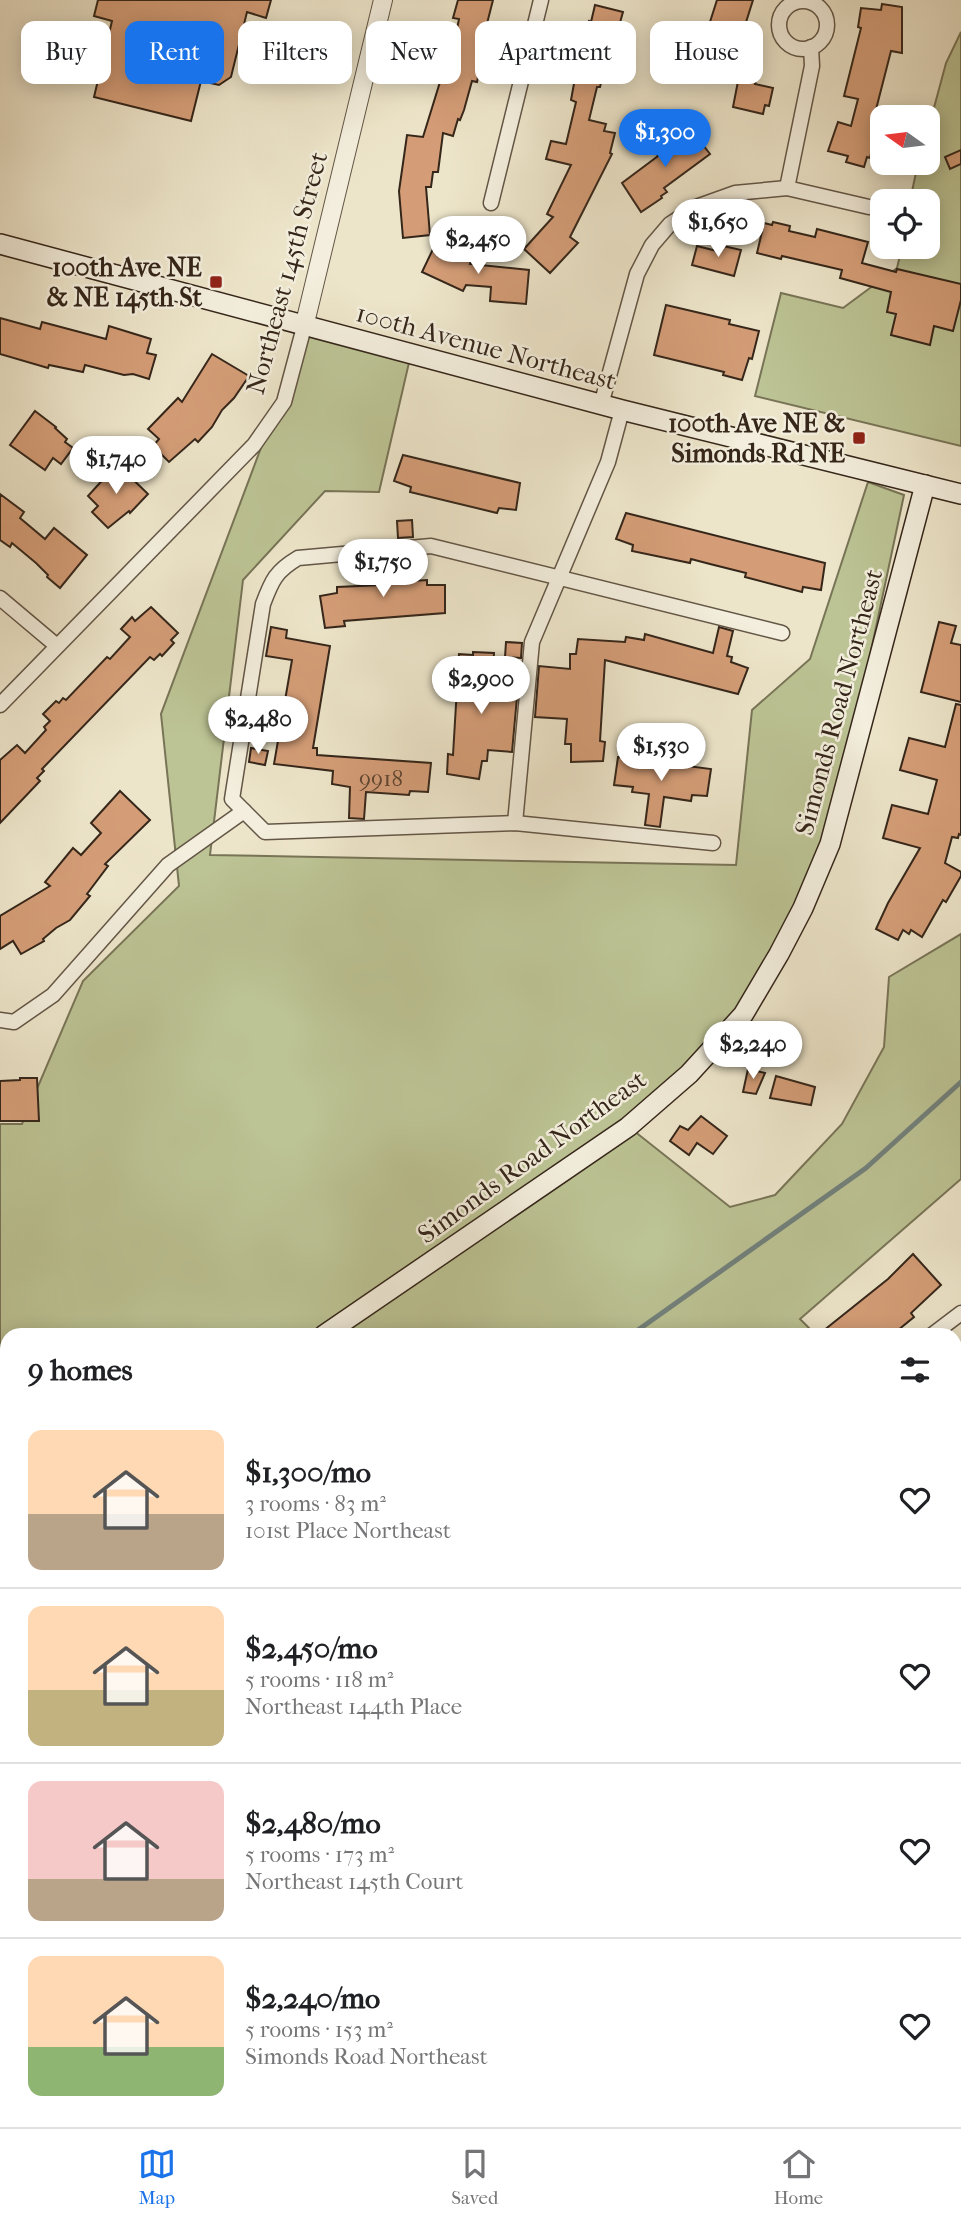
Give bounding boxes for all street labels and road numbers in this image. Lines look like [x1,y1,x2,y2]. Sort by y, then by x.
street label: Northeast 145th Street [240,148,334,398]
street label: 100th Avenue Northeast [353,297,620,397]
street label: Simonds Road Northeast [789,565,890,838]
street label: Simonds Road Northeast [412,1063,653,1250]

